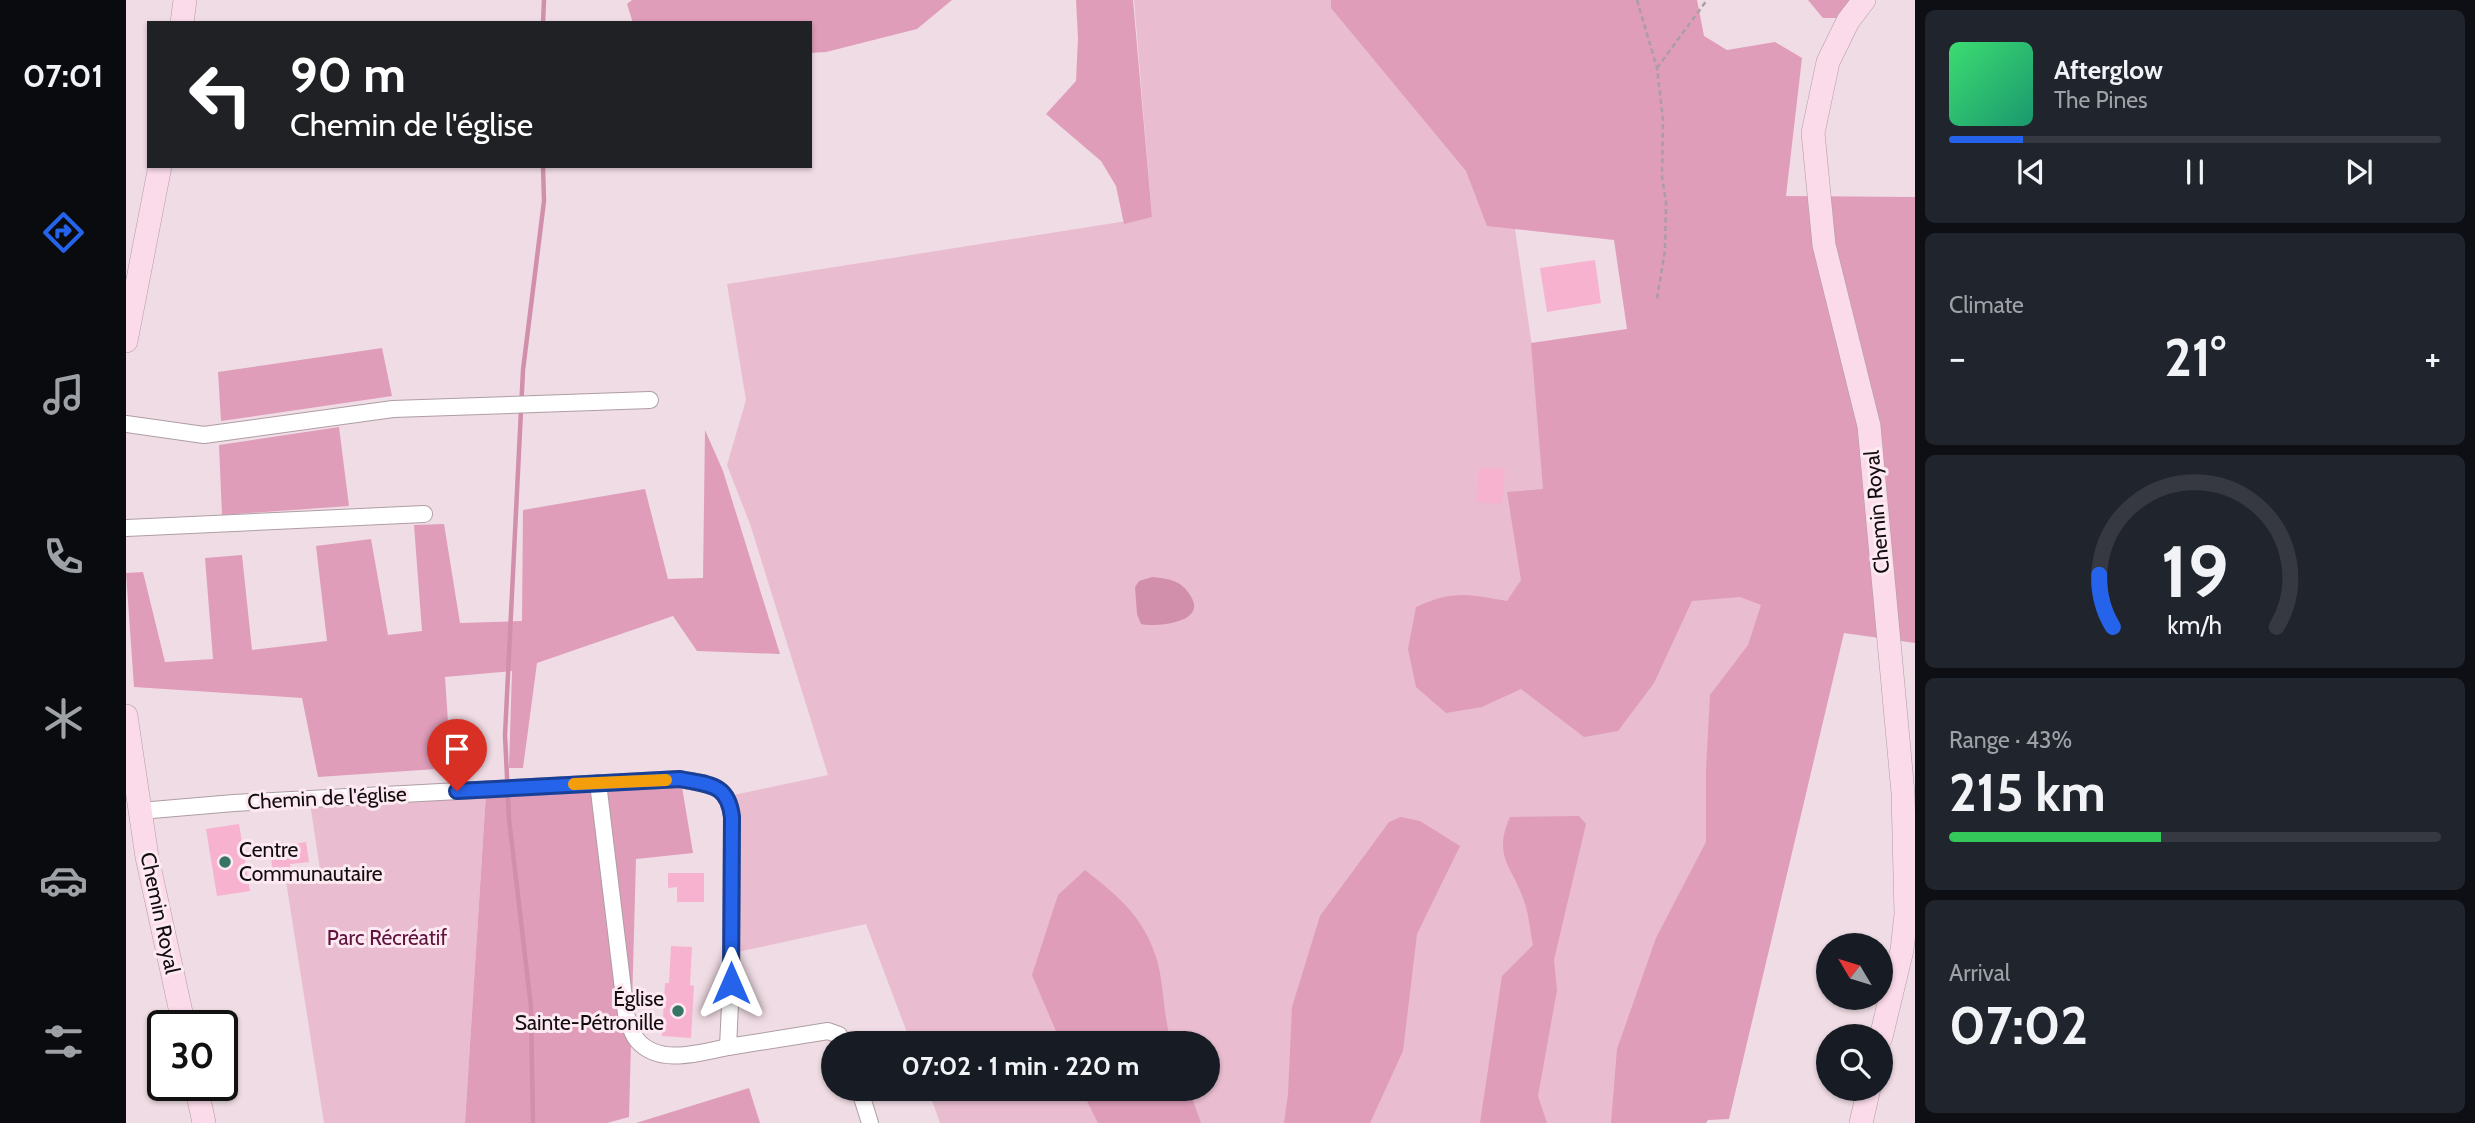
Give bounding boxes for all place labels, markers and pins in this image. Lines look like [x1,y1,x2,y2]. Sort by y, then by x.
pin [427,719,487,791]
place label: Centre Communautaire [239,837,383,886]
marker: Centre Communautaire [217,854,233,870]
place label: Église Sainte-Pétronille [515,986,664,1035]
marker: Église Sainte-Pétronille [670,1003,686,1019]

